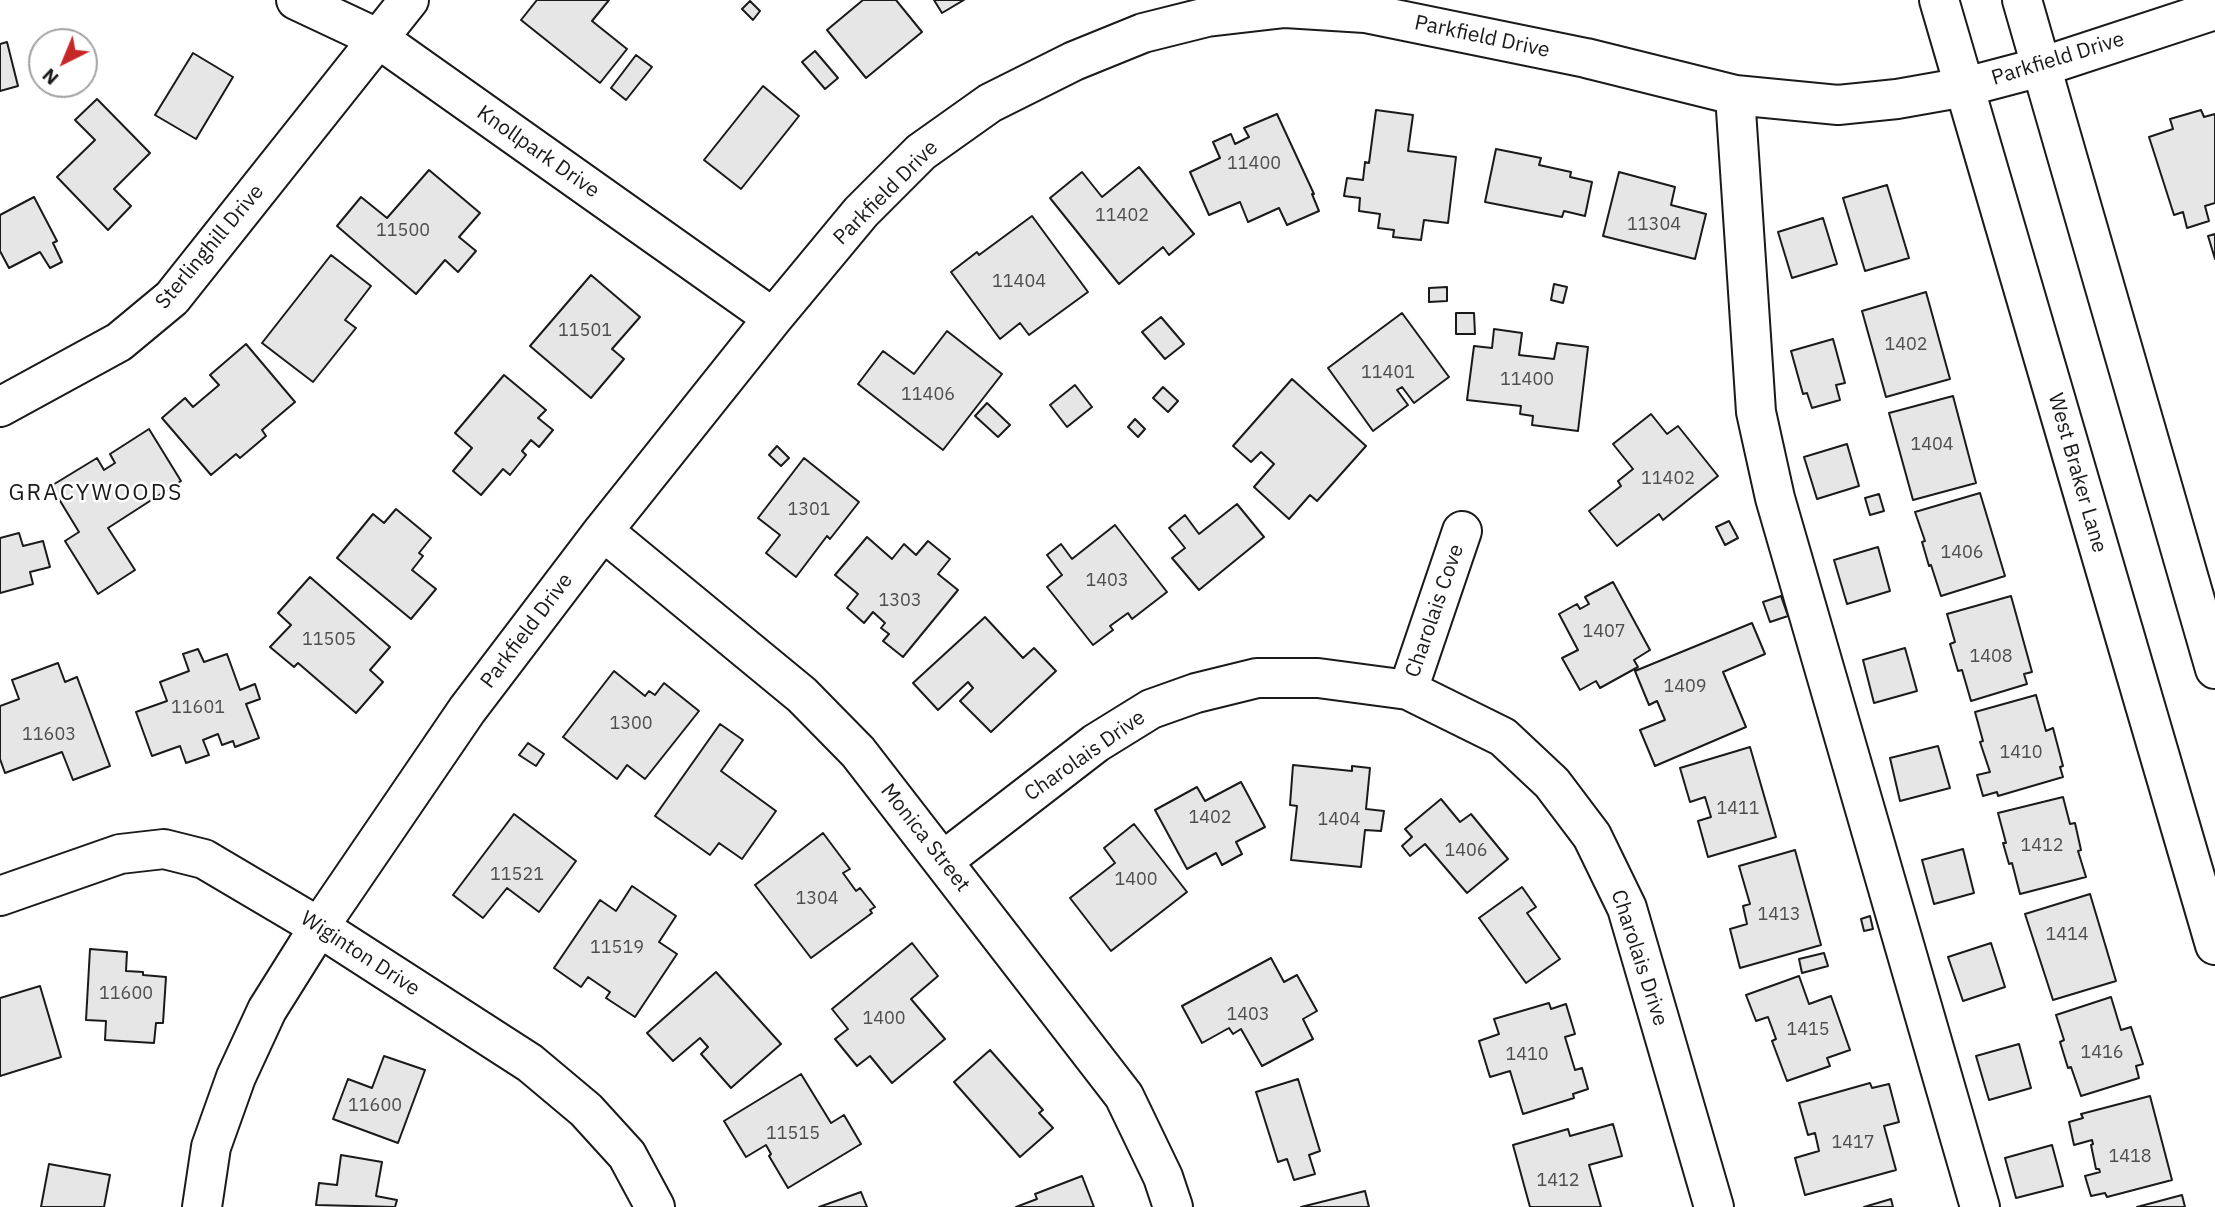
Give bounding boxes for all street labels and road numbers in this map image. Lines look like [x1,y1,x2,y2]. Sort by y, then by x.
street label: Parkfield Drive [1412,10,1552,64]
street label: Parkfield Drive [1989,27,2127,91]
street label: Knollpark Drive [472,100,604,204]
street label: Parkfield Drive [828,135,944,251]
street label: Sterlinghill Drive [151,180,269,314]
street label: West Braker Lane [2042,390,2112,556]
street label: Charolais Cove [1400,541,1470,681]
street label: Parkfield Drive [476,568,578,694]
street label: Charolais Drive [1020,705,1150,807]
street label: Monica Street [875,779,975,897]
street label: Charolais Drive [1605,887,1673,1029]
street label: Wiginton Drive [296,906,424,1002]

